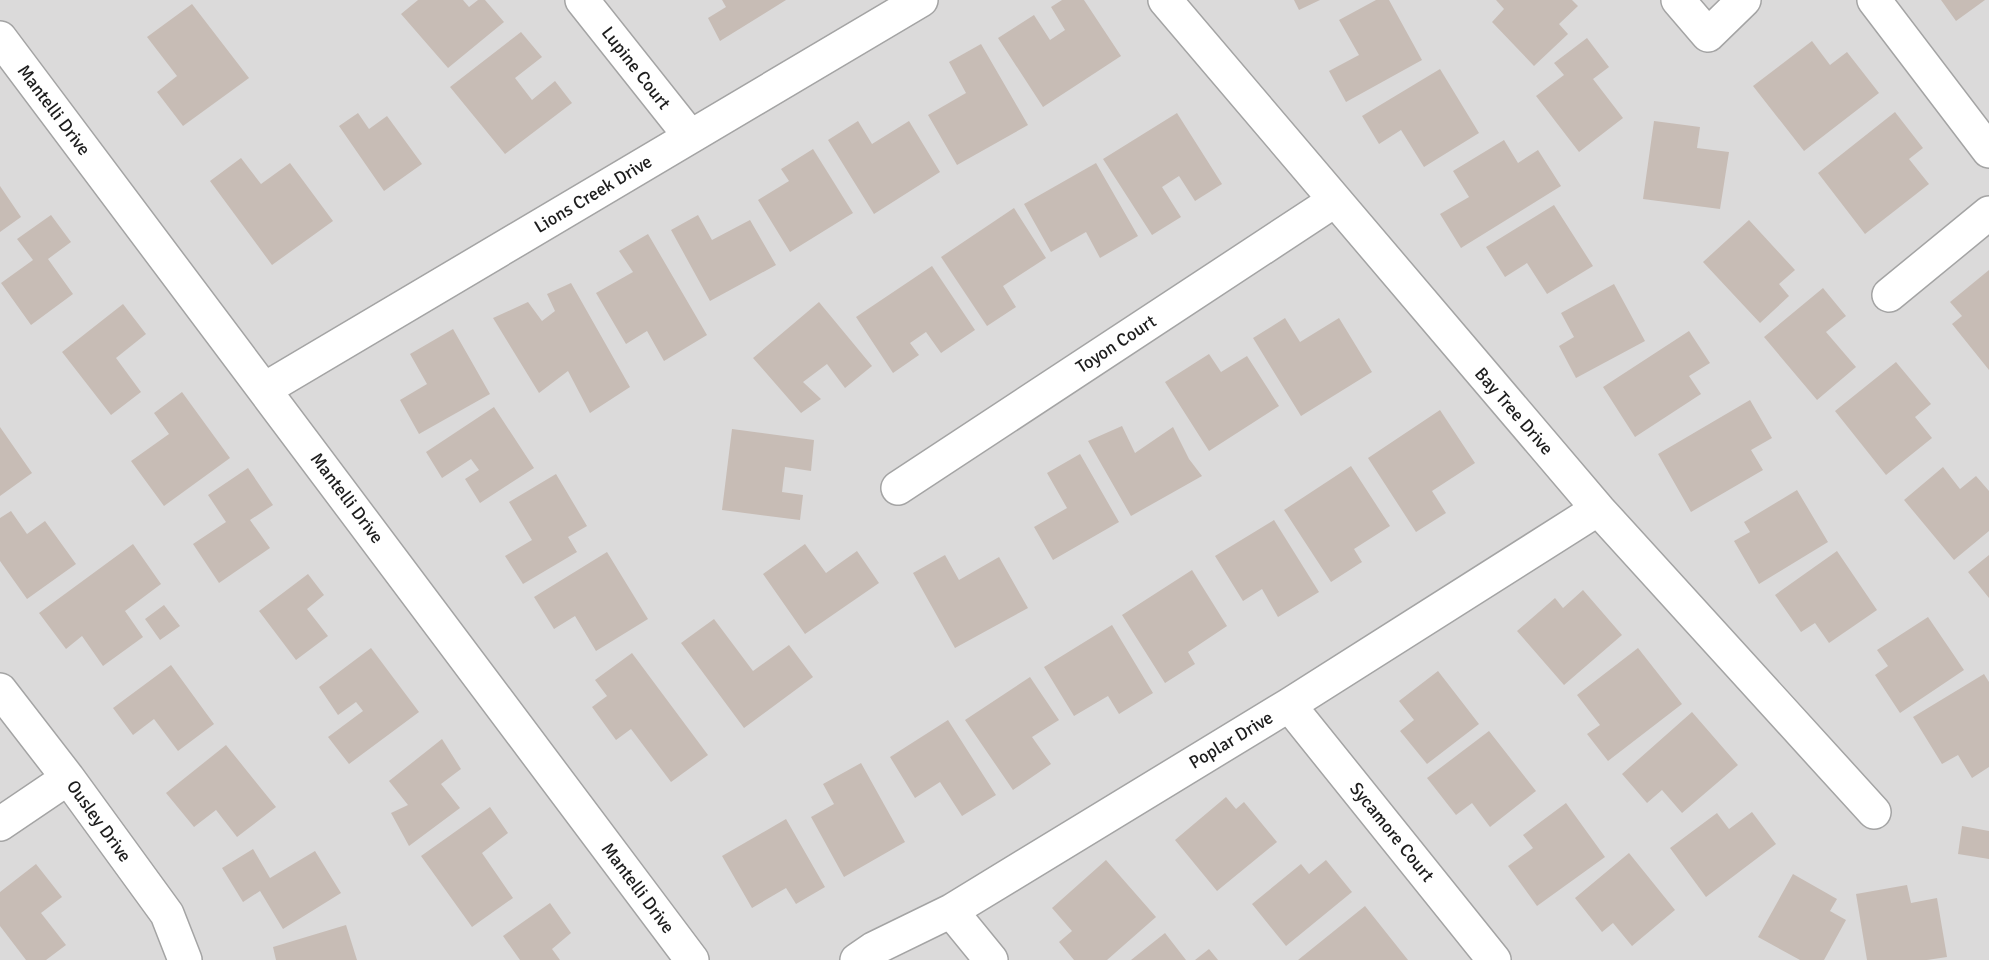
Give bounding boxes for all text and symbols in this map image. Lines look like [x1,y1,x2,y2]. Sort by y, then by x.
street label: Lupine Court [597,22,675,114]
street label: Mantelli Drive [13,60,95,160]
street label: Lions Creek Drive [530,150,656,238]
street label: Toyon Court [1072,310,1160,378]
street label: Bay Tree Drive [1470,363,1558,459]
street label: Mantelli Drive [306,448,388,548]
street label: Poplar Drive [1185,706,1277,774]
street label: Ousley Drive [62,776,136,866]
street label: Sycamore Court [1345,778,1439,886]
street label: Mantelli Drive [597,838,679,938]

